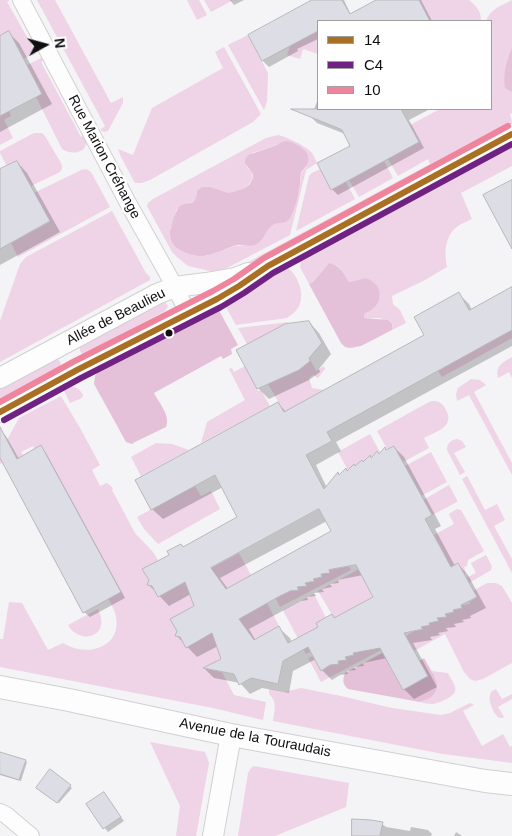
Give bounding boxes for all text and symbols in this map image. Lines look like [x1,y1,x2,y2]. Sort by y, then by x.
north arrow [20,20,70,70]
legend [317,20,492,110]
text: 14 [364,31,381,48]
text: N [51,37,68,49]
text: C4 [364,56,383,73]
text: 10 [364,81,381,98]
street label: Rue Marion Créhange [64,92,144,222]
street label: Allée de Beaulieu [64,285,168,349]
unlabelled marker [164,328,174,338]
street label: Avenue de la Touraudais [178,715,332,761]

